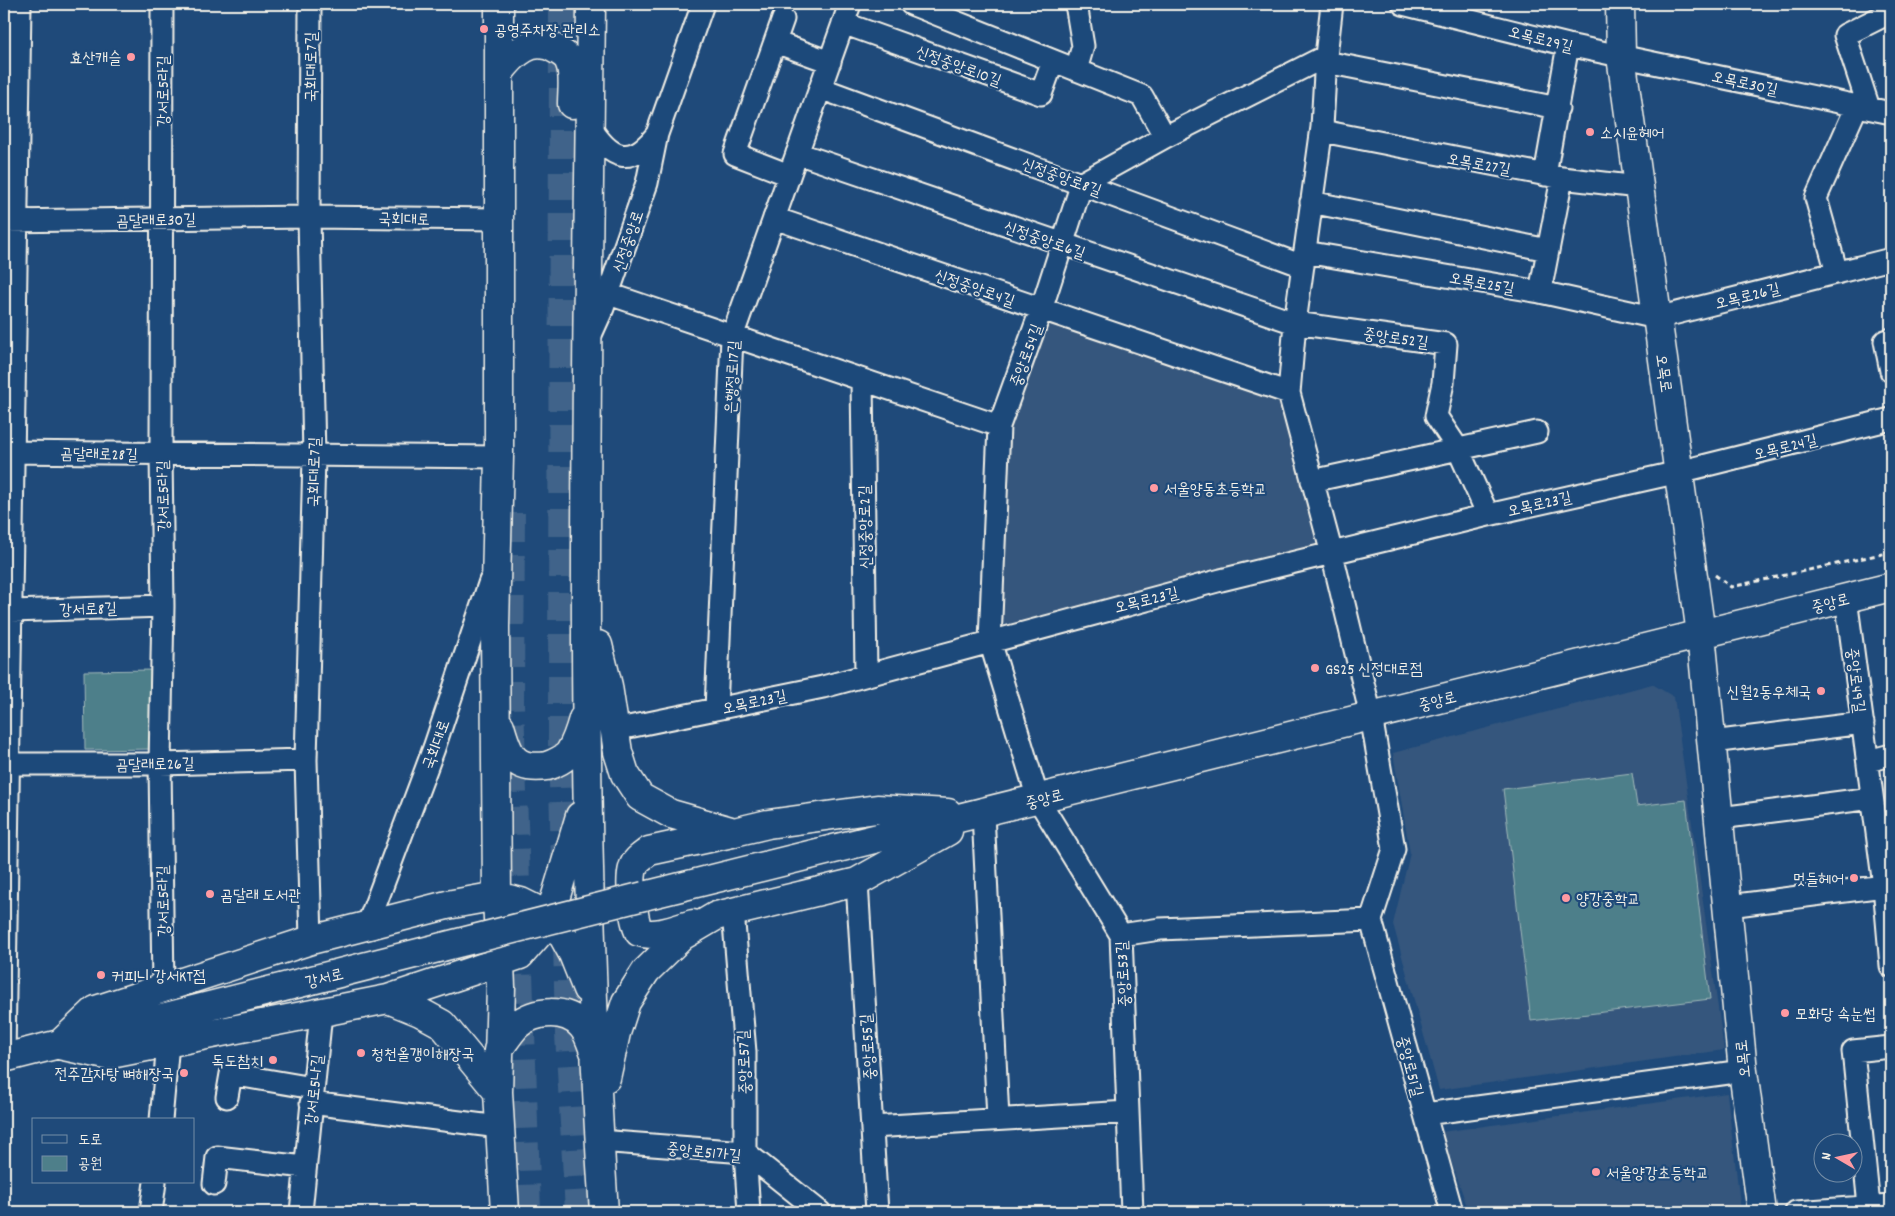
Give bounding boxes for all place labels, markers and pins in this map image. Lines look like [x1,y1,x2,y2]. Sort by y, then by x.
place label: 공영주차장 관리소 [494,20,601,43]
marker: 공영주차장 관리소 [478,23,490,35]
place label: 효산캐슬 [70,48,121,71]
marker: 효산캐슬 [125,51,137,63]
place label: 소시윤헤어 [1600,123,1664,146]
marker: 소시윤헤어 [1584,126,1596,138]
place label: 서울양동초등학교 [1164,479,1267,502]
marker: 서울양동초등학교 [1148,482,1160,494]
place label: GS25 신정대로점 [1325,659,1423,682]
marker: GS25 신정대로점 [1309,662,1321,674]
place label: 신월2동우체국 [1727,682,1811,705]
marker: 신월2동우체국 [1815,685,1827,697]
place label: 멋들헤어 [1793,869,1844,892]
marker: 멋들헤어 [1848,872,1860,884]
place label: 곰달래 도서관 [220,885,301,908]
marker: 곰달래 도서관 [204,888,216,900]
place label: 양강중학교 [1576,889,1640,912]
marker: 양강중학교 [1560,892,1572,904]
place label: 커피니 강서KT점 [111,966,206,989]
marker: 커피니 강서KT점 [95,969,107,981]
place label: 모화당 속눈썹 [1795,1004,1876,1027]
marker: 모화당 속눈썹 [1779,1007,1791,1019]
place label: 청천올갱이해장국 [371,1044,474,1067]
marker: 청천올갱이해장국 [355,1047,367,1059]
place label: 독도참치 [212,1051,263,1074]
marker: 독도참치 [267,1054,279,1066]
place label: 전주감자탕 뼈해장국 [54,1064,174,1087]
marker: 전주감자탕 뼈해장국 [178,1067,190,1079]
place label: 서울양강초등학교 [1606,1163,1709,1186]
marker: 서울양강초등학교 [1590,1166,1602,1178]

